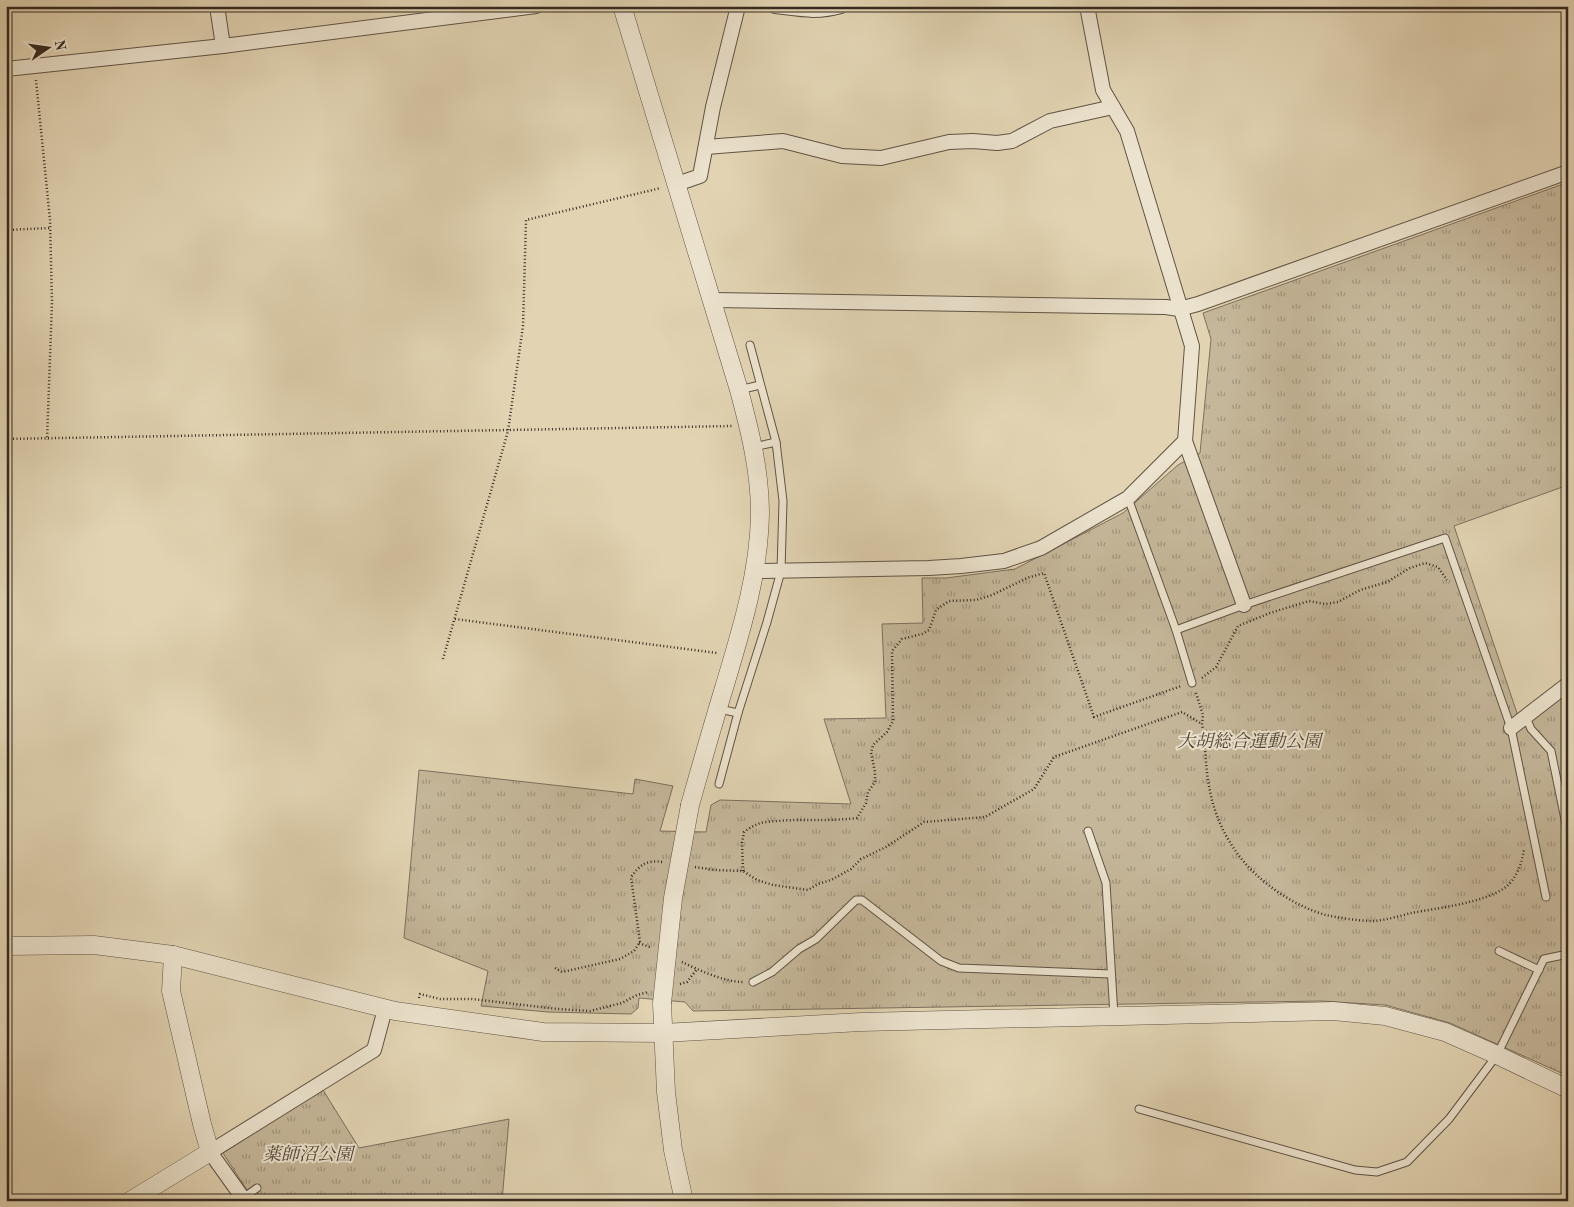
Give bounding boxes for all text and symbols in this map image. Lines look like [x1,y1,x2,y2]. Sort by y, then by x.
north arrow [22,22,72,72]
text: N [52,39,68,52]
park label: 大胡総合運動公園 [1177,731,1324,751]
park label: 薬師沼公園 [263,1144,356,1164]

